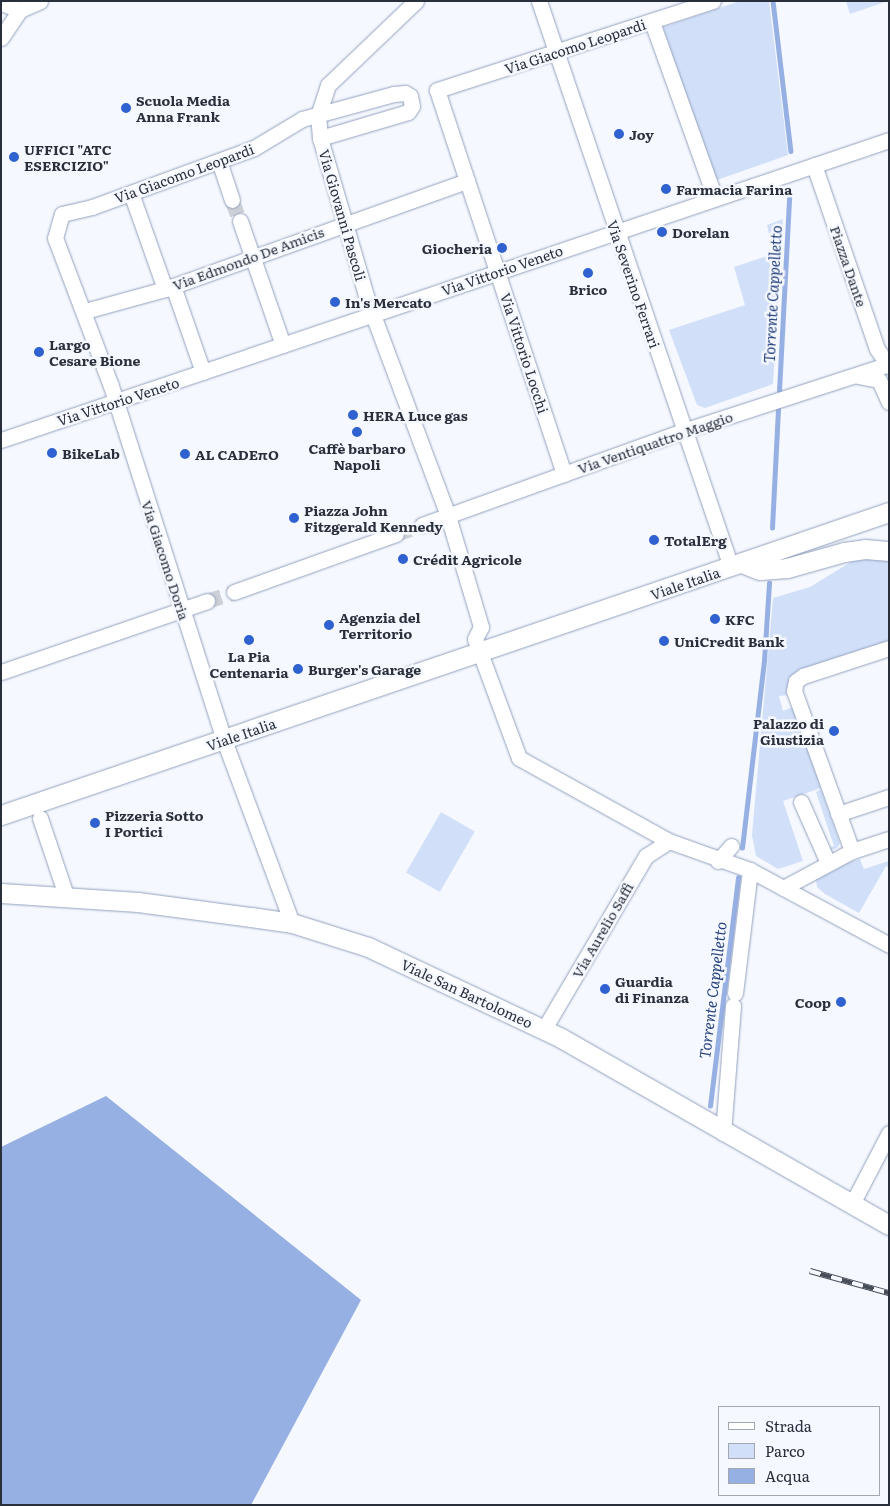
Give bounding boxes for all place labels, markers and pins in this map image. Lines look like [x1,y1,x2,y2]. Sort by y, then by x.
place label: Scuola Media Anna Frank [136,92,230,124]
marker: Scuola Media Anna Frank [120,102,132,114]
place label: Joy [629,126,654,142]
marker: Joy [613,128,625,140]
place label: UFFICI "ATC ESERCIZIO" [24,141,112,174]
marker: UFFICI "ATC ESERCIZIO" [8,151,20,163]
place label: Farmacia Farina [676,181,792,197]
marker: Farmacia Farina [660,183,672,195]
place label: Dorelan [672,224,729,240]
marker: Dorelan [656,226,668,238]
place label: Giocheria [422,240,492,256]
marker: Giocheria [496,242,508,254]
marker: Brico [582,267,594,279]
place label: Brico [569,281,607,297]
place label: In's Mercato [345,294,432,310]
marker: In's Mercato [329,296,341,308]
place label: Largo Cesare Bione [49,336,141,368]
marker: Largo Cesare Bione [33,346,45,358]
place label: HERA Luce gas [363,407,468,423]
marker: HERA Luce gas [347,409,359,421]
marker: Caffè barbaro Napoli [351,426,363,438]
place label: Caffè barbaro Napoli [308,440,406,472]
place label: BikeLab [62,445,120,461]
place label: AL CADEπO [195,446,279,462]
marker: BikeLab [46,447,58,459]
marker: AL CADEπO [179,448,191,460]
place label: Piazza John Fitzgerald Kennedy [304,502,443,534]
marker: Piazza John Fitzgerald Kennedy [288,512,300,524]
place label: TotalErg [664,532,727,548]
marker: TotalErg [648,534,660,546]
place label: Crédit Agricole [413,551,522,567]
marker: Crédit Agricole [397,553,409,565]
place label: Agenzia del Territorio [339,609,421,642]
place label: KFC [725,611,755,627]
marker: KFC [709,613,721,625]
marker: Agenzia del Territorio [323,619,335,631]
place label: UniCredit Bank [674,633,784,649]
marker: La Pia Centenaria [243,634,255,646]
marker: UniCredit Bank [658,635,670,647]
place label: La Pia Centenaria [209,648,289,680]
place label: Burger's Garage [308,661,421,677]
marker: Burger's Garage [292,663,304,675]
place label: Palazzo di Giustizia [753,715,824,748]
marker: Palazzo di Giustizia [828,725,840,737]
place label: Pizzeria Sotto I Portici [105,807,203,840]
marker: Pizzeria Sotto I Portici [89,817,101,829]
place label: Guardia di Finanza [615,973,689,1006]
marker: Guardia di Finanza [599,983,611,995]
place label: Coop [795,994,831,1010]
marker: Coop [835,996,847,1008]

